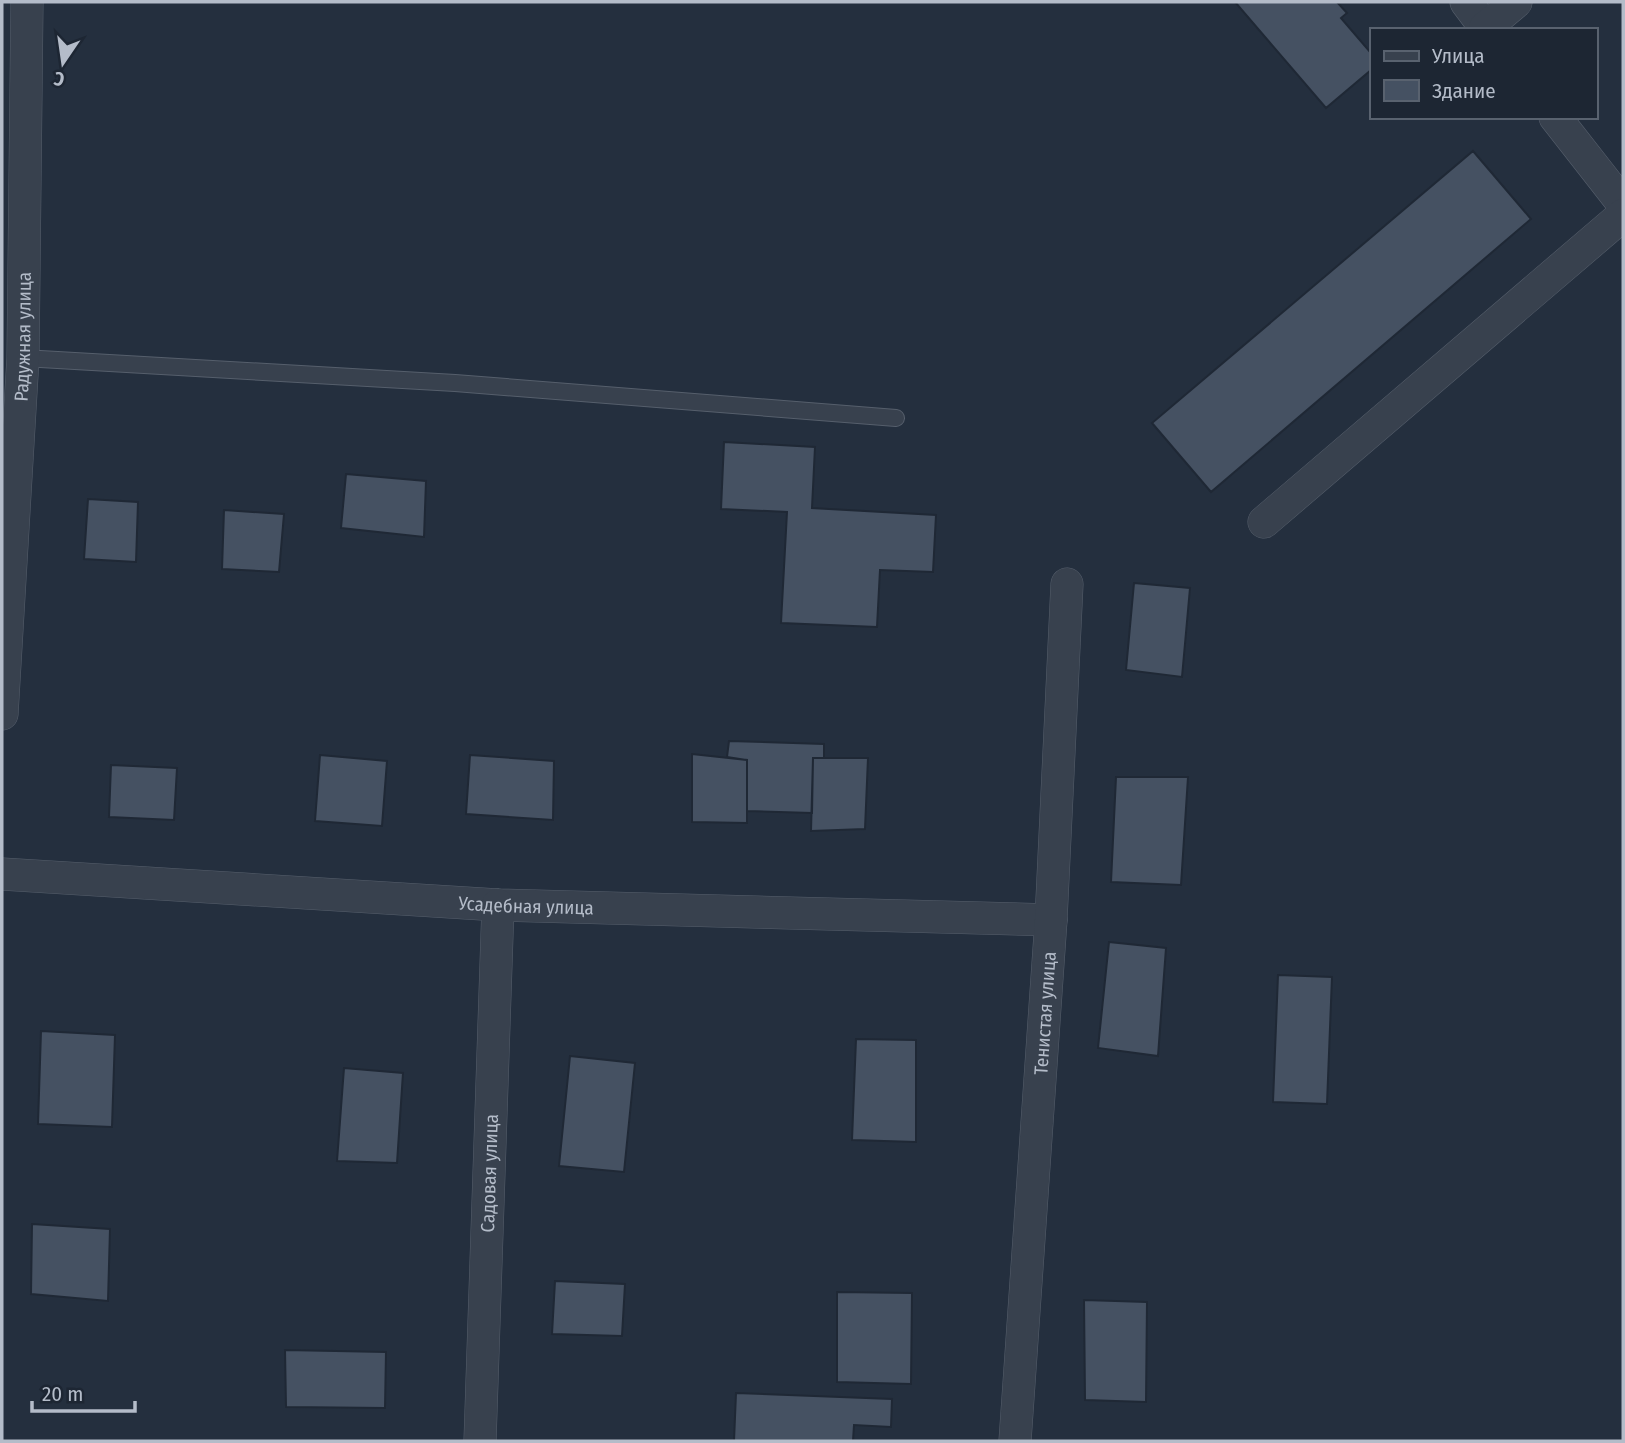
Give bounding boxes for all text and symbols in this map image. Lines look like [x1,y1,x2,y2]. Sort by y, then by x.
north arrow [28,28,98,98]
legend [1370,28,1597,119]
text: Улица [1431,43,1485,69]
text: С [52,67,67,91]
text: Здание [1432,78,1496,104]
street label: Радужная улица [9,272,35,402]
street label: Усадебная улица [457,891,594,919]
street label: Тенистая улица [1029,951,1060,1075]
street label: Садовая улица [476,1114,502,1233]
scale bar [32,1370,135,1414]
text: 20 m [42,1381,83,1407]

